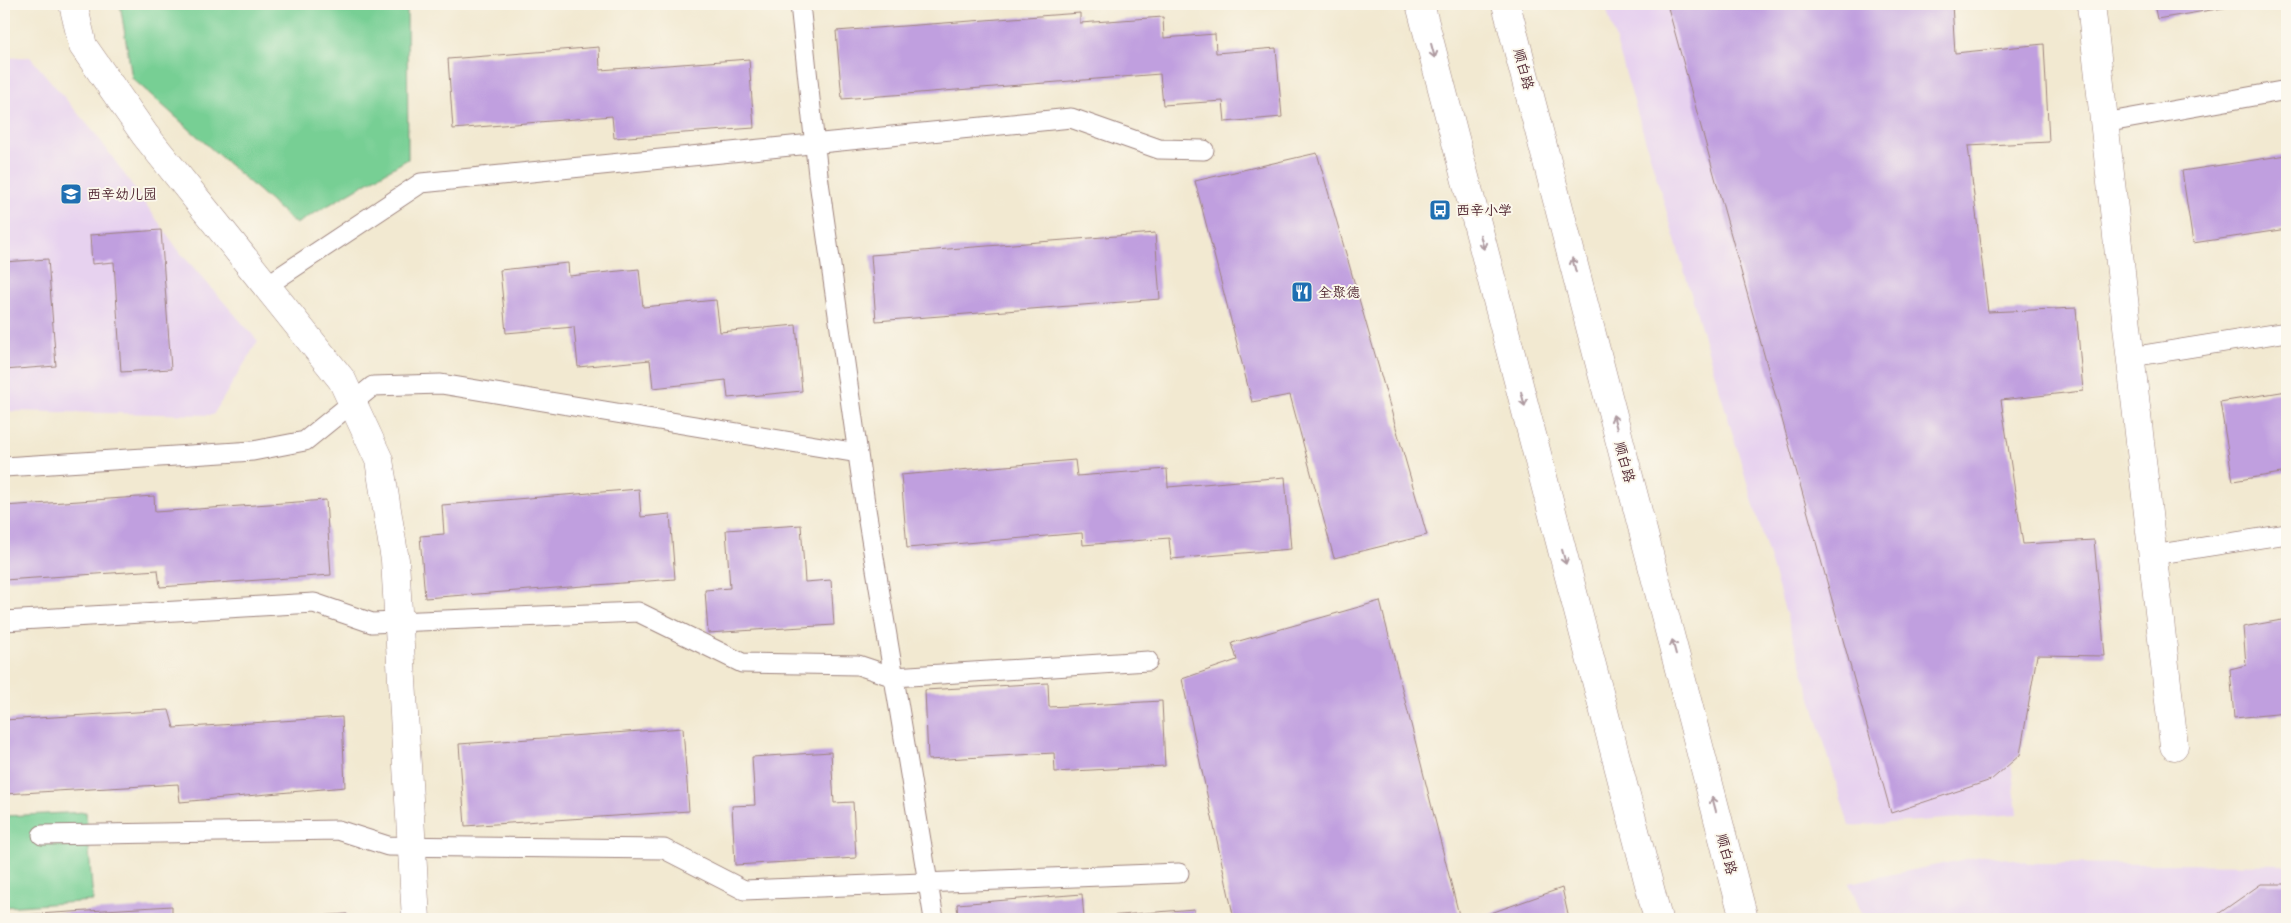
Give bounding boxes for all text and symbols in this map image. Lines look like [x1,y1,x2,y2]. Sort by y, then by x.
one-way arrow [1428,42,1438,58]
street label: 顺白路 [1510,46,1538,92]
school or university icon: 西辛幼儿园 [59,182,83,206]
place label: 西辛幼儿园 [87,185,157,203]
bus stop icon: 西辛小学 [1428,198,1452,222]
place label: 西辛小学 [1456,201,1512,219]
one-way arrow [1478,234,1487,250]
one-way arrow [1569,257,1578,273]
restaurant icon: 全聚德 [1290,280,1314,304]
place label: 全聚德 [1318,283,1360,301]
one-way arrow [1519,391,1528,407]
one-way arrow [1610,414,1619,430]
street label: 顺白路 [1611,439,1639,485]
one-way arrow [1560,548,1569,564]
one-way arrow [1668,639,1678,655]
one-way arrow [1709,797,1719,813]
street label: 顺白路 [1713,831,1741,877]

